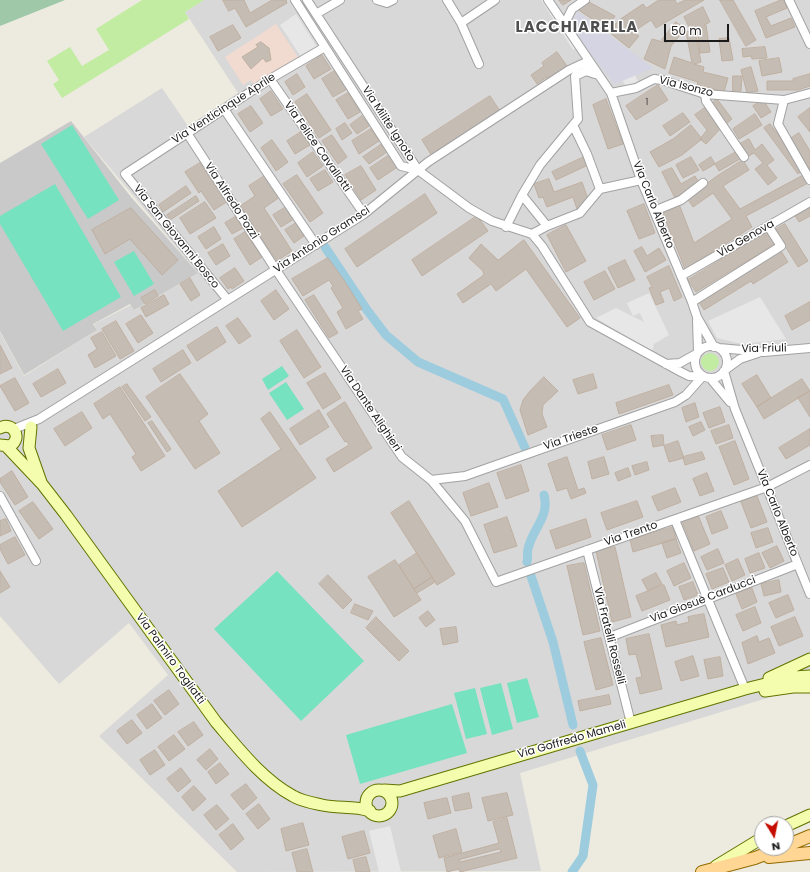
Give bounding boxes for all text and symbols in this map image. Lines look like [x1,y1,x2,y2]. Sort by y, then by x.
scale bar [666,16,731,42]
district label: LACCHIARELLA [516,19,638,37]
text: 50 m [671,22,702,39]
street label: Via Venticinque Aprile [170,71,278,147]
street label: Via Isonzo [658,74,714,100]
street label: Via Milite Ignoto [359,84,417,164]
house number: 1 [646,98,648,108]
street label: Via Felice Cavallotti [281,99,353,195]
street label: Via Alfredo Pozzi [201,160,261,242]
street label: Via Carlo Alberto [630,160,676,250]
street label: Via San Giovanni Bosco [130,183,222,291]
street label: Via Antonio Gramsci [271,204,373,276]
street label: Via Genova [715,217,777,261]
street label: Via Friuli [741,342,787,356]
street label: Via Dante Alighieri [337,364,403,454]
street label: Via Trieste [542,423,600,453]
street label: Via Carlo Alberto [754,468,800,558]
street label: Via Trento [603,519,659,549]
street label: Via Giosuè Carducci [648,574,758,626]
street label: Via Fratelli Rosselli [591,586,627,686]
street label: Via Palmiro Togliatti [133,611,207,707]
street label: Via Goffredo Mameli [516,718,628,762]
north arrow [754,816,794,856]
text: N [770,838,781,855]

